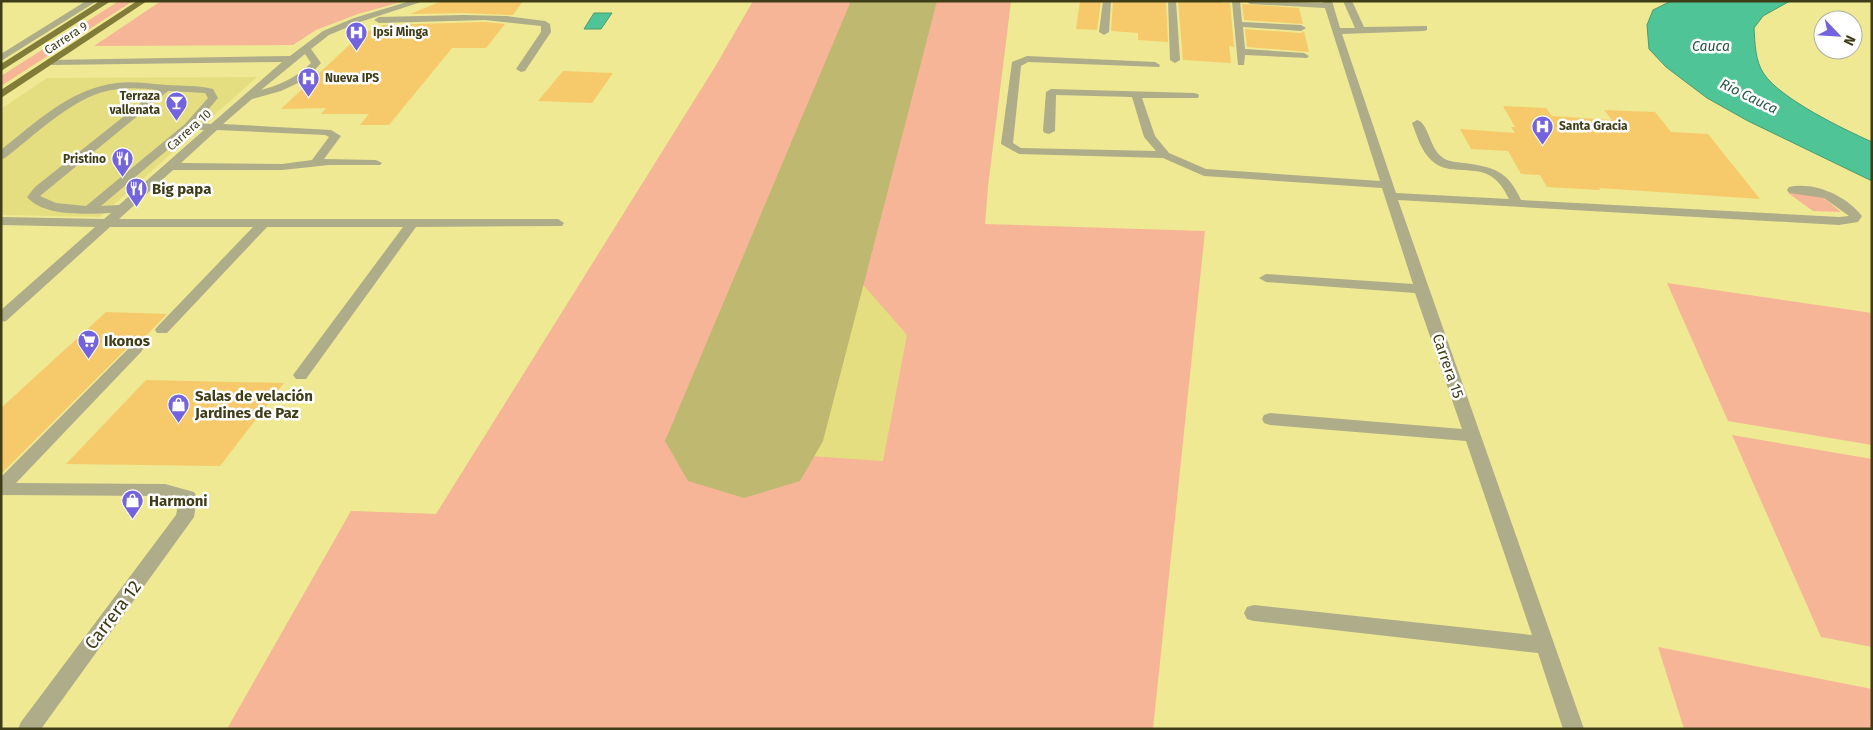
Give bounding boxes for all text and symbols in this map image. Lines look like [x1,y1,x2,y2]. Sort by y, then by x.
north arrow [1813,10,1863,60]
street label: Carrera 9 [42,19,90,57]
hospital icon: Ipsi Minga [345,20,369,51]
place label: Ipsi Minga [373,25,429,39]
text: N [1840,32,1859,48]
water label: Cauca [1692,38,1730,55]
hospital icon: Nueva IPS [297,66,321,97]
place label: Nueva IPS [325,71,379,85]
water label: Río Cauca [1717,75,1780,118]
place label: Terraza vallenata [108,89,160,117]
bar icon: Terraza vallenata [164,91,188,122]
street label: Carrera 10 [164,106,214,153]
hospital icon: Santa Gracia [1531,114,1555,145]
place label: Santa Gracia [1559,119,1628,133]
restaurant icon: Pristino [110,147,134,178]
place label: Pristino [63,152,106,166]
restaurant icon: Big papa [124,177,148,208]
place label: Big papa [152,180,211,198]
supermarket icon: Ikonos [76,329,100,360]
street label: Carrera 15 [1429,331,1467,401]
place label: Ikonos [104,332,150,350]
place label: Salas de velación Jardines de Paz [194,387,313,422]
shop icon: Salas de velación Jardines de Paz [167,393,191,424]
shop icon: Harmoni [121,489,145,520]
place label: Harmoni [149,492,208,510]
street label: Carrera 12 [80,576,146,654]

